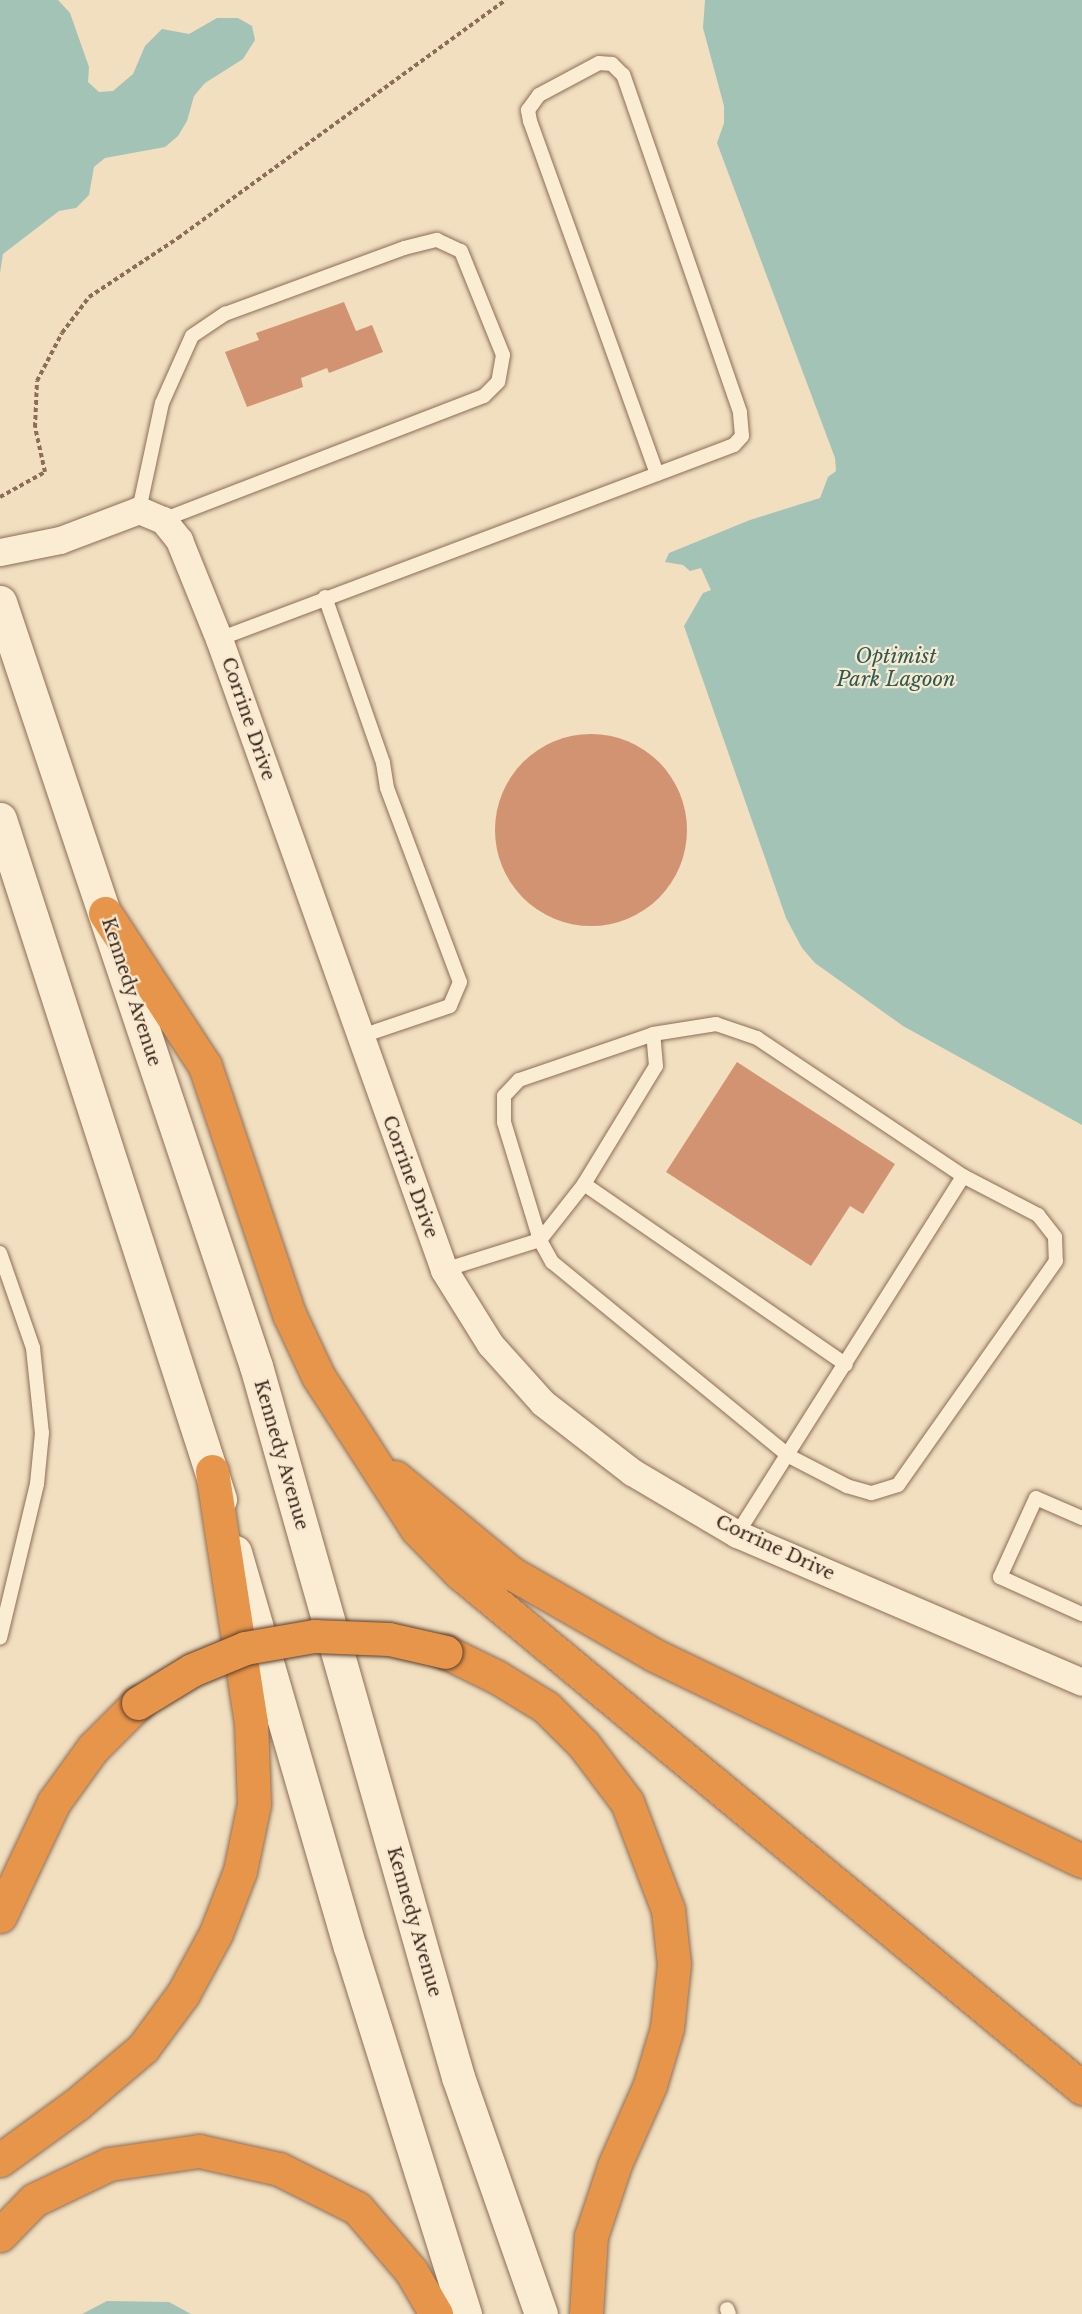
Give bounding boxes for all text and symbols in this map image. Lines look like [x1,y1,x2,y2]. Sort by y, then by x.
water label: Optimist Park Lagoon [836,645,956,692]
street label: Corrine Drive [217,655,279,783]
street label: Kennedy Avenue [97,914,165,1070]
street label: Corrine Drive [378,1113,442,1241]
street label: Kennedy Avenue [249,1377,313,1533]
street label: Corrine Drive [712,1511,838,1585]
street label: Kennedy Avenue [382,1844,446,2000]

